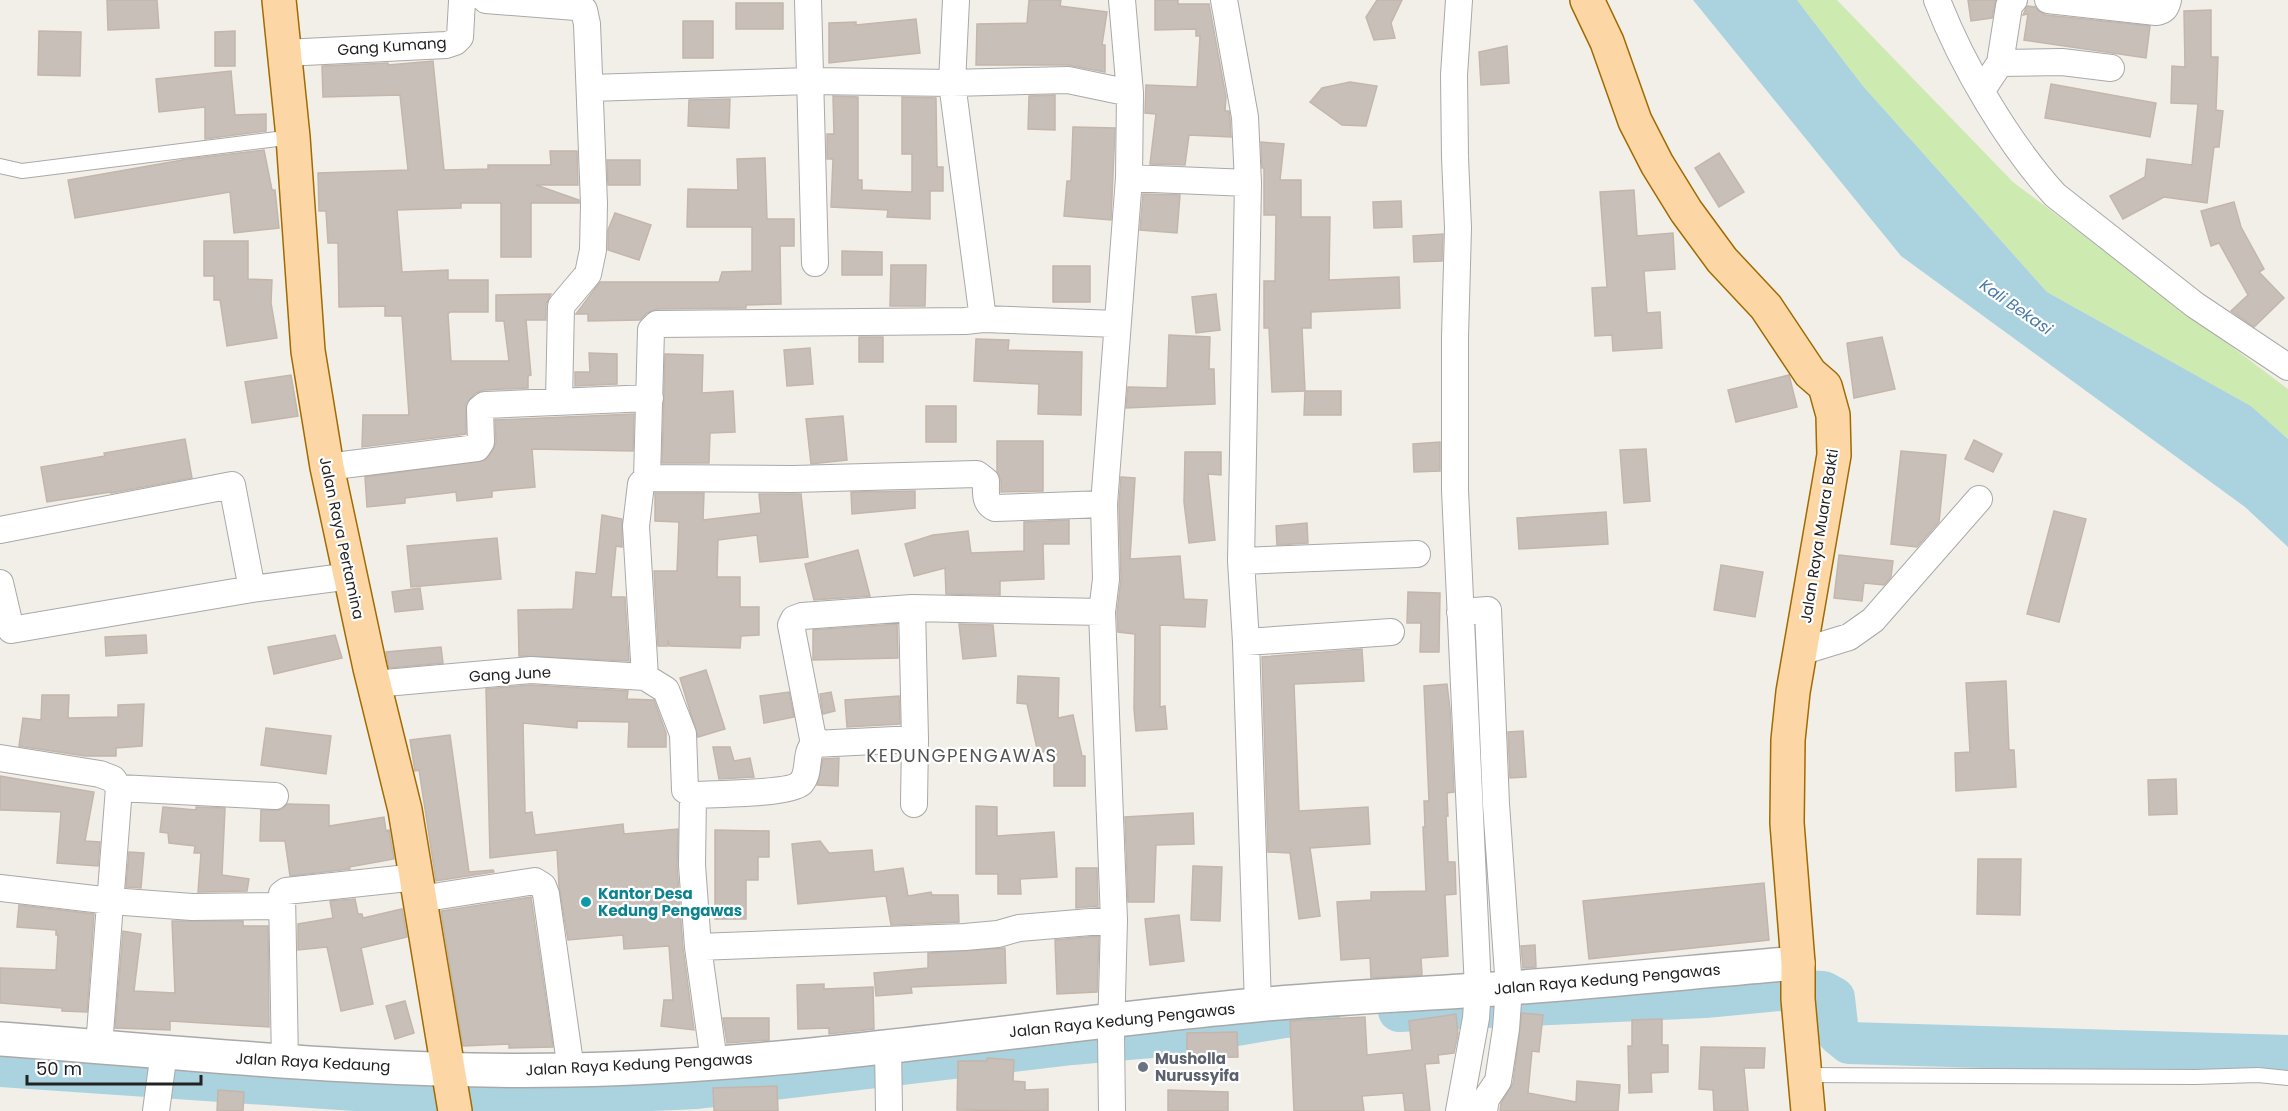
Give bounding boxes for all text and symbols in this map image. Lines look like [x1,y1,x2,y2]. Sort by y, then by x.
street label: Gang Kumang [337,32,447,60]
water label: Kali Bekasi [1975,273,2058,341]
street label: Jalan Raya Muara Bakti [1795,447,1843,625]
street label: Jalan Raya Pertamina [315,455,369,621]
street label: Gang June [468,661,552,687]
district label: KEDUNGPENGAWAS [866,743,1058,768]
place label: Kantor Desa Kedung Pengawas [598,883,742,921]
marker: Kantor Desa Kedung Pengawas [579,895,593,909]
street label: Jalan Raya Kedung Pengawas [1493,959,1721,999]
street label: Jalan Raya Kedung Pengawas [1008,998,1236,1042]
street label: Jalan Raya Kedaung [235,1047,391,1077]
scale bar [27,1048,201,1086]
street label: Jalan Raya Kedung Pengawas [525,1048,753,1080]
place label: Musholla Nurussyifa [1155,1048,1239,1086]
text: 50 m [36,1056,82,1081]
marker: Musholla Nurussyifa [1136,1060,1150,1074]

